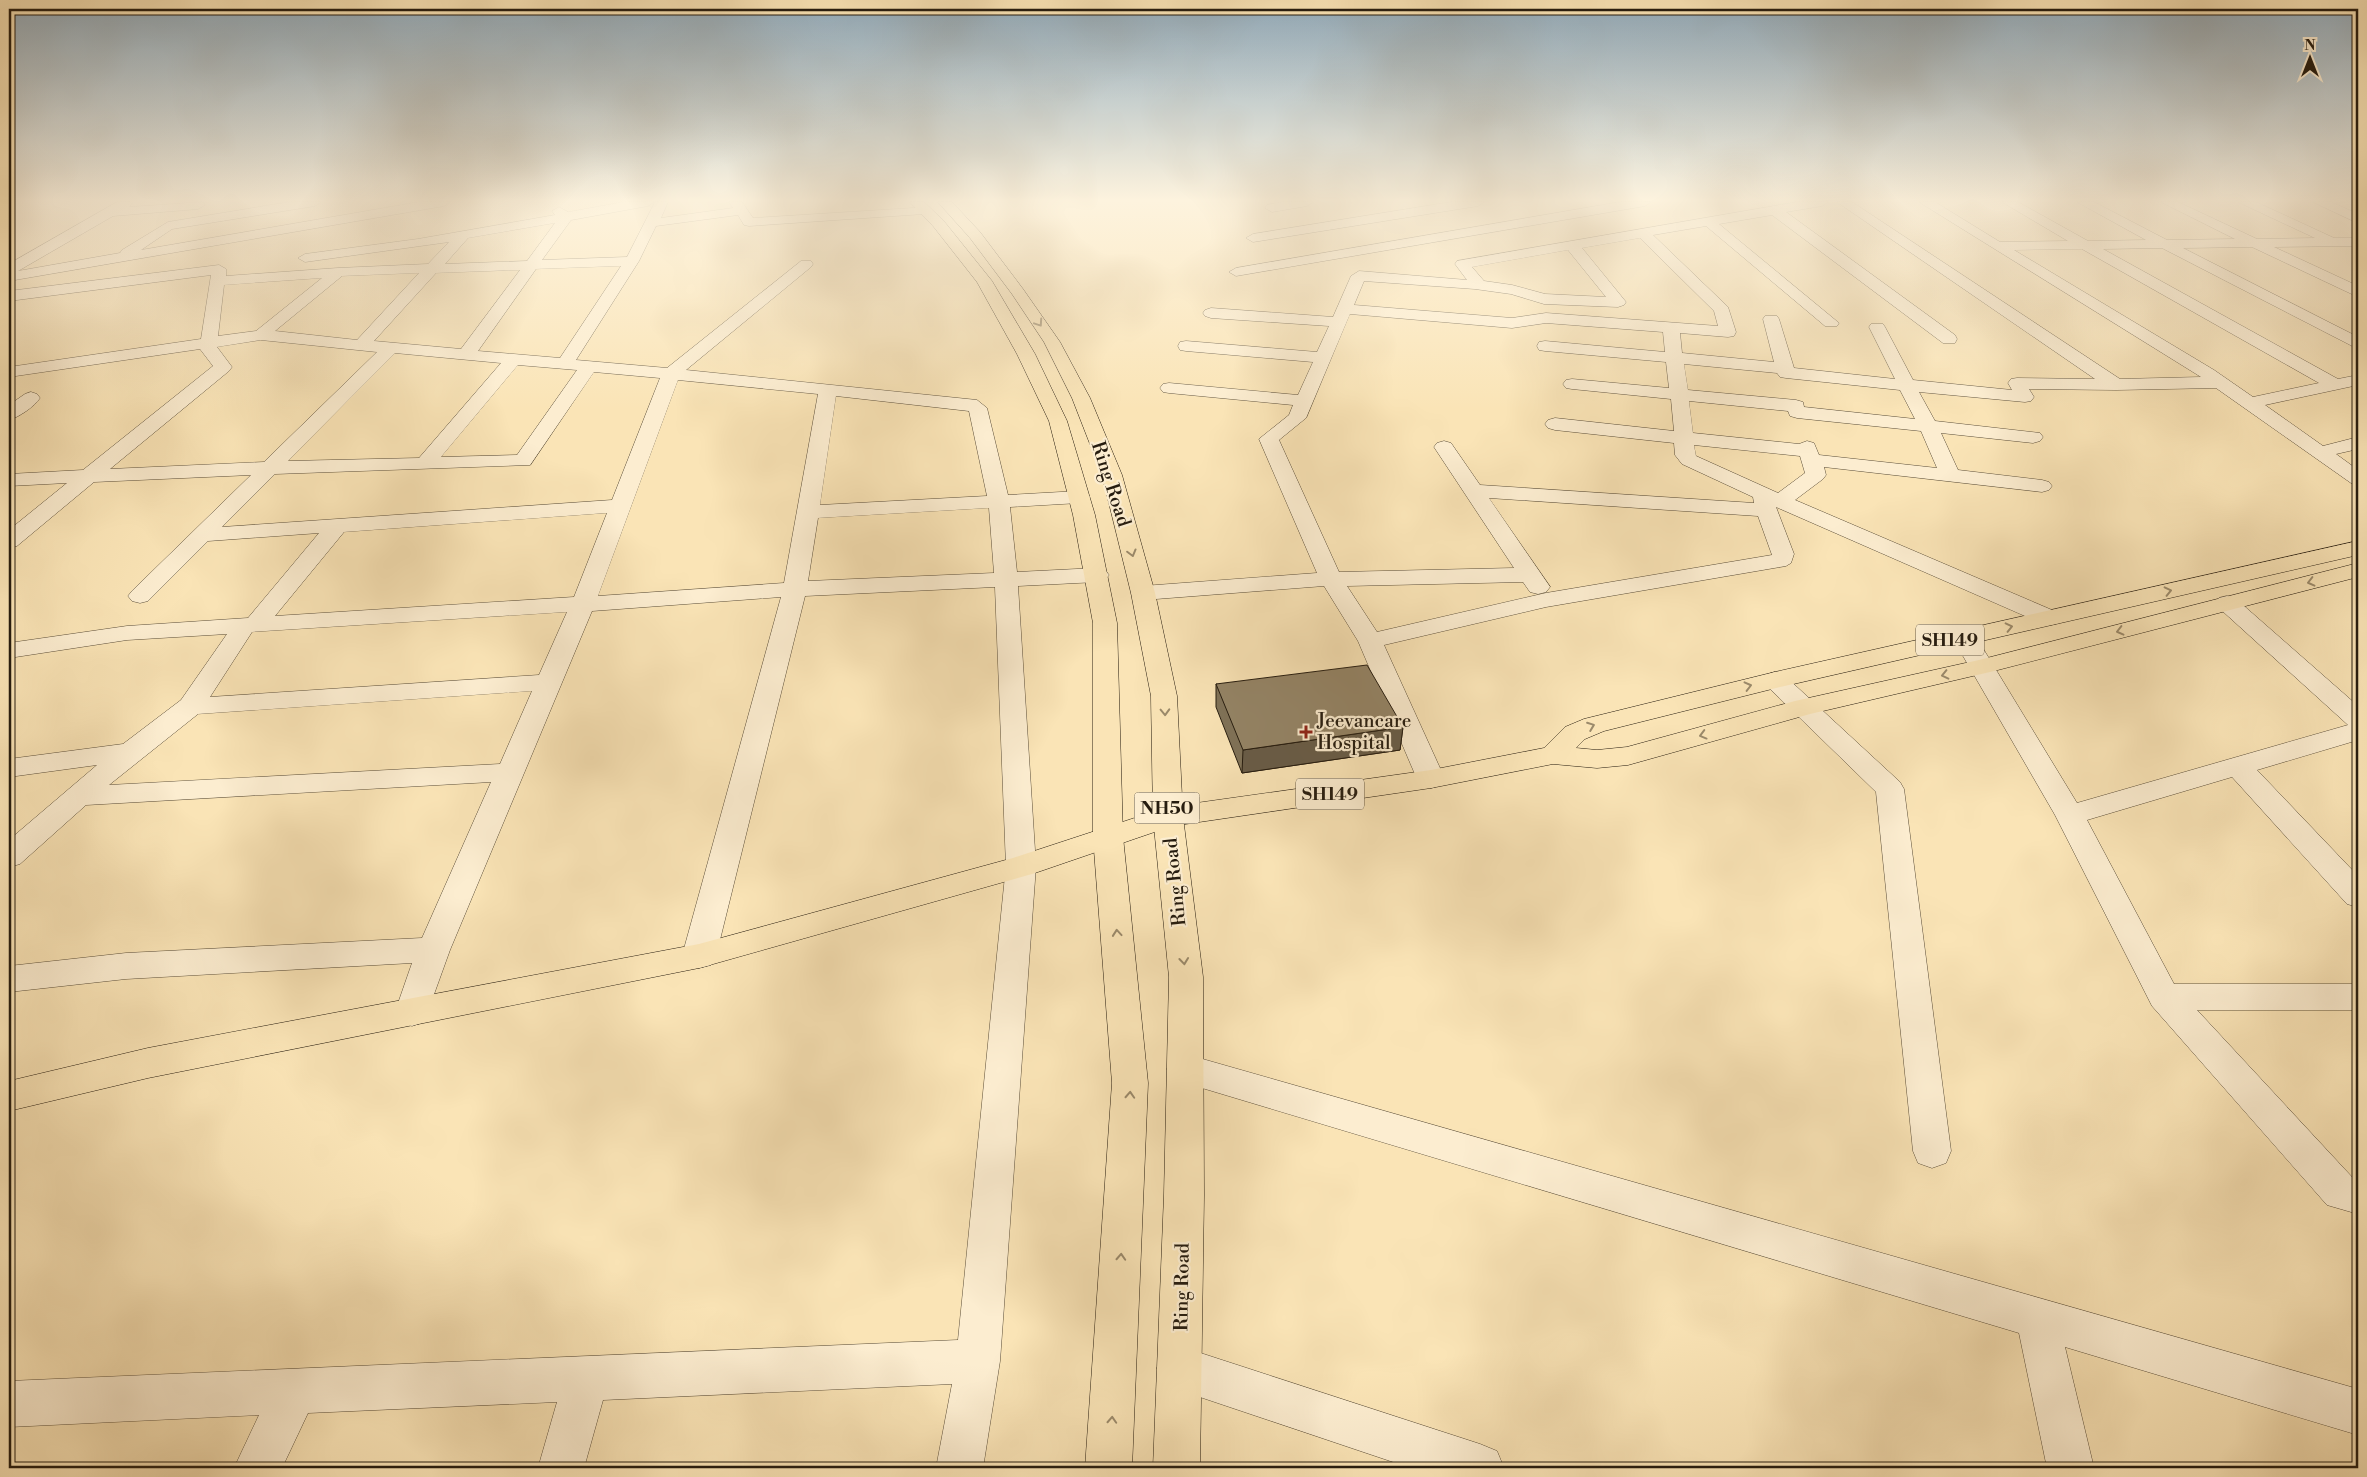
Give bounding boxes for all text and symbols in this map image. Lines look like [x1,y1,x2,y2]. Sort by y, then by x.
north arrow [2284,32,2334,82]
text: N [2304,37,2316,55]
one-way arrow [1033,317,1042,326]
street label: Ring Road [1086,438,1136,530]
one-way arrow [1126,549,1137,558]
one-way arrow [2306,576,2315,587]
one-way arrow [2163,586,2172,597]
one-way arrow [2005,622,2014,633]
road number: SH149 [1916,624,1984,656]
one-way arrow [2115,625,2124,636]
one-way arrow [1941,669,1950,680]
one-way arrow [1744,681,1753,692]
one-way arrow [1159,708,1170,716]
place label: Jeevancare Hospital [1316,709,1411,755]
one-way arrow [1586,722,1595,733]
marker: Jeevancare Hospital [1299,725,1313,739]
one-way arrow [1699,730,1707,740]
road number: SH149 [1296,779,1364,810]
road number: NH50 [1134,792,1200,824]
street label: Ring Road [1158,837,1192,927]
one-way arrow [1111,929,1122,937]
one-way arrow [1178,957,1189,965]
one-way arrow [1124,1091,1135,1099]
street label: Ring Road [1169,1242,1195,1331]
one-way arrow [1116,1253,1127,1261]
one-way arrow [1107,1415,1118,1423]

